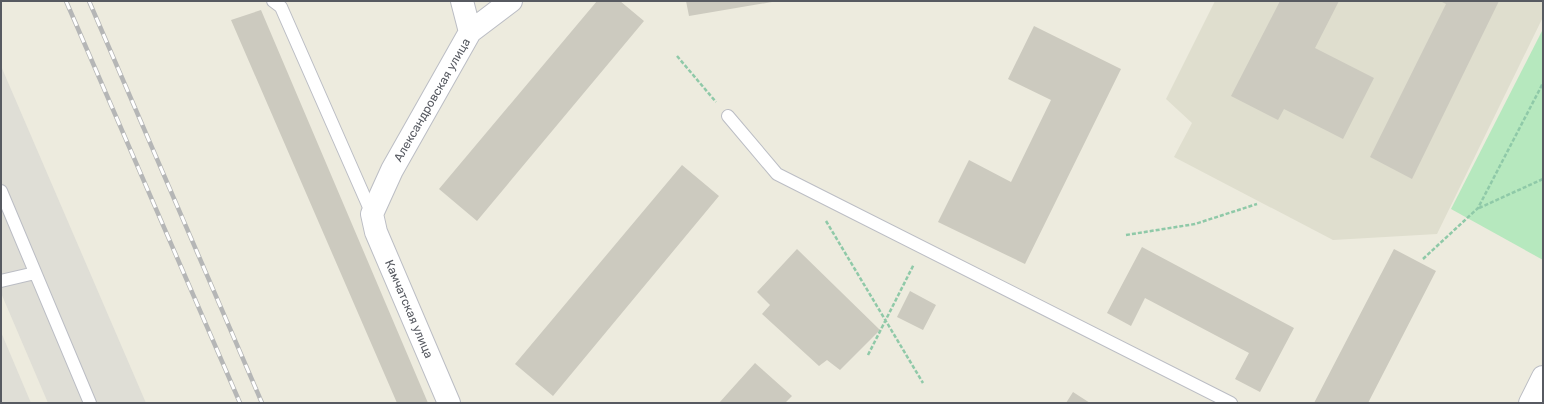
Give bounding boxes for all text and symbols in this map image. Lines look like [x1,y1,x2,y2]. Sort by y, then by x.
street label: Александровская улица [391,36,473,164]
street label: Камчатская улица [382,258,436,360]

